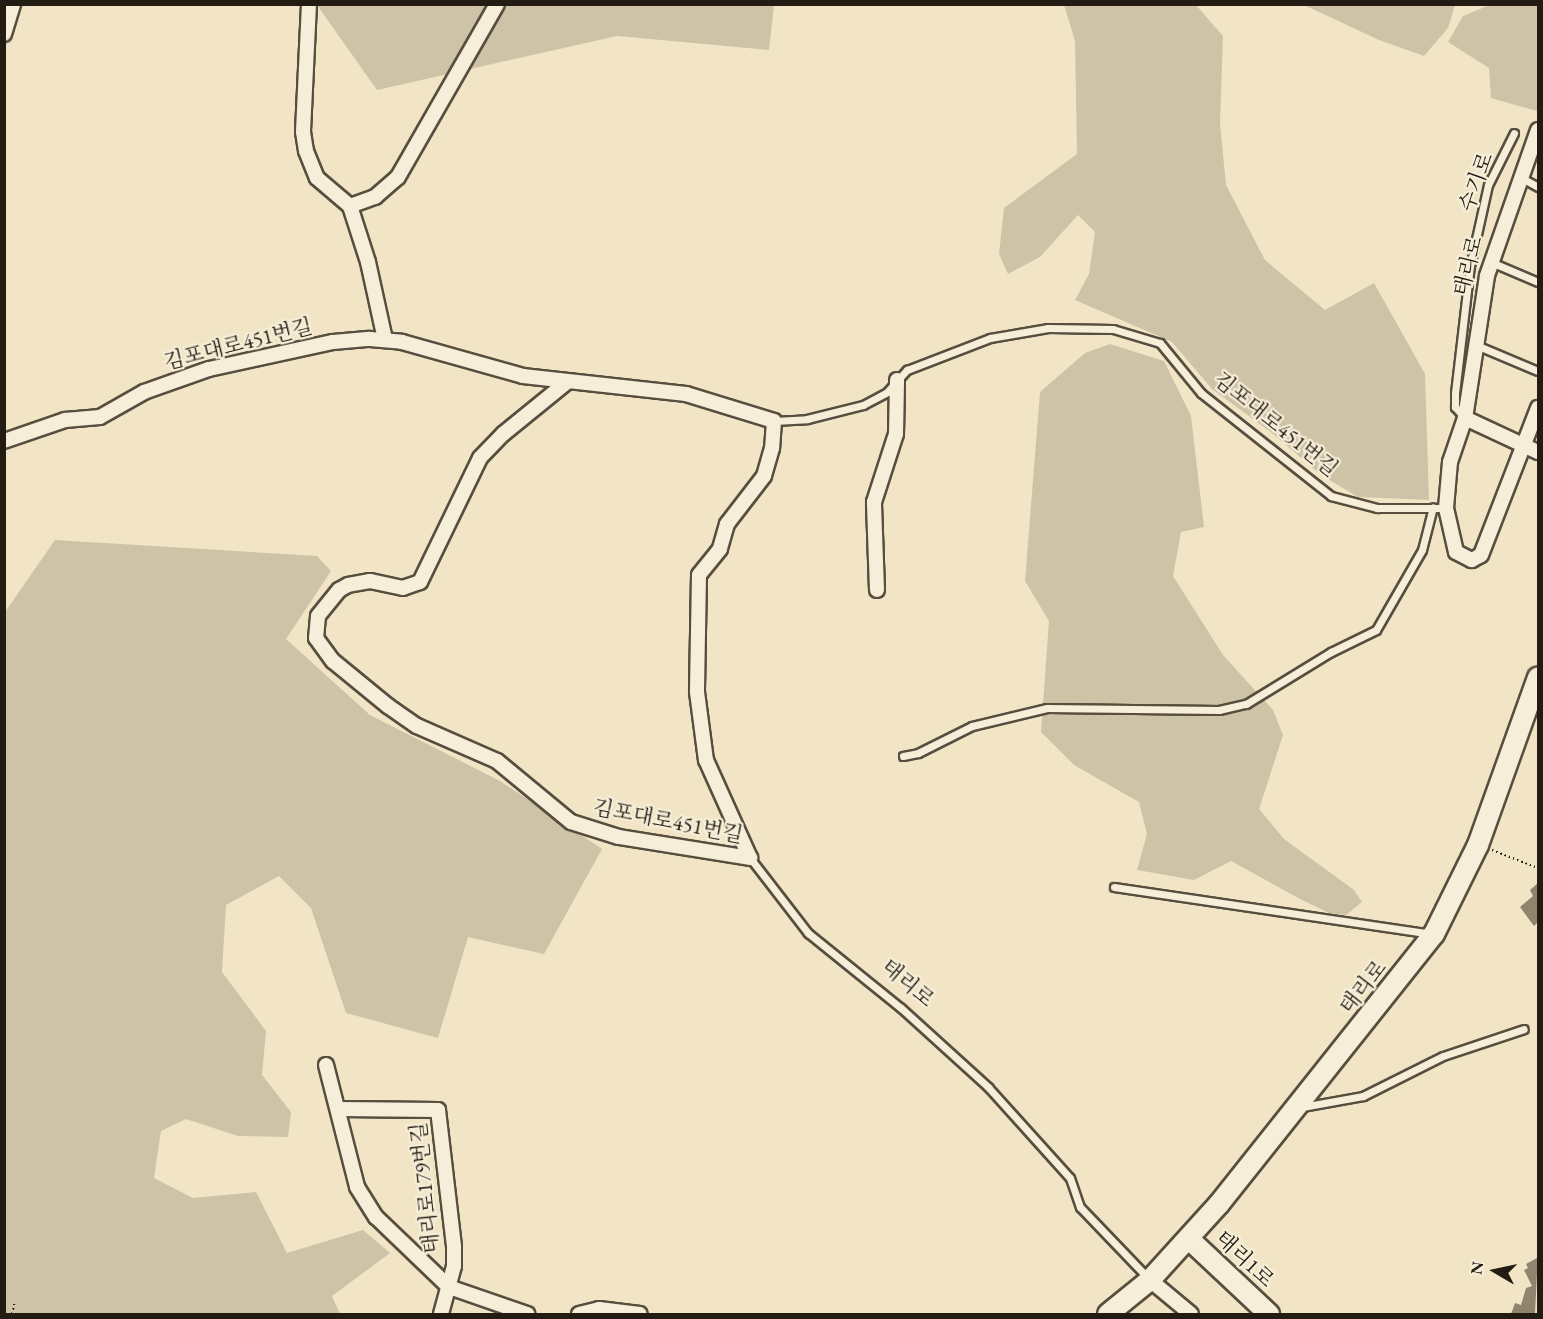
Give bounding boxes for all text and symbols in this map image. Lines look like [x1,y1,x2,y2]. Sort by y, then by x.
street label: 수기로 [1454,149,1498,215]
street label: 태리로 [1448,233,1488,299]
street label: 김포대로451번길 [161,313,315,375]
street label: 김포대로451번길 [1209,366,1343,482]
street label: 김포대로451번길 [591,794,745,848]
street label: 태리로 [877,954,939,1012]
street label: 태리로 [1334,955,1392,1019]
street label: 태리로179번길 [406,1121,444,1255]
street label: 태리1로 [1210,1226,1280,1292]
north arrow [1465,1241,1525,1301]
text: N [1465,1260,1488,1276]

